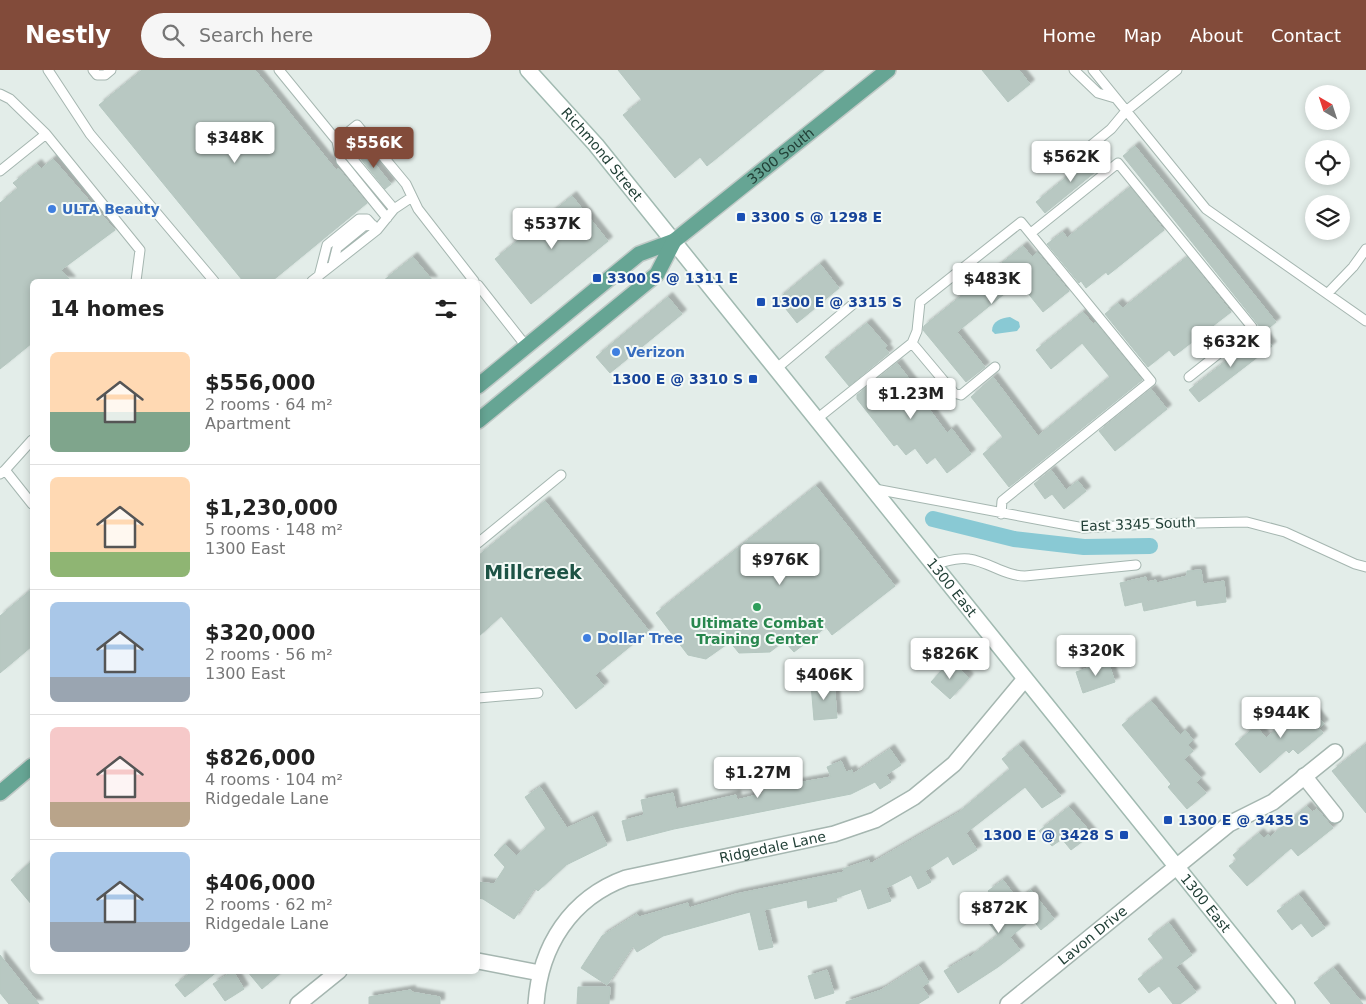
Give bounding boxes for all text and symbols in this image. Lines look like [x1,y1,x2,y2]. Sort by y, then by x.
search box [141,13,491,58]
text: Nestly [25,21,111,49]
icon: search [159,21,187,49]
text: Search here [199,24,313,46]
text: Home [1043,25,1096,46]
text: Map [1124,25,1162,46]
text: About [1190,25,1243,46]
text: Contact [1271,25,1341,46]
north arrow [1305,85,1350,130]
map controls [1305,85,1350,240]
street label: Richmond Street [558,104,646,204]
pin: $348K [200,122,270,164]
street label: 3300 South [744,124,817,187]
pin: $556K [339,126,409,169]
text: $348K [207,128,263,147]
text: $556K [346,133,402,152]
pin: $562K [1036,140,1106,183]
button: locate [1305,140,1350,185]
text: $562K [1043,147,1099,166]
button: layers [1305,195,1350,240]
place label: ULTA Beauty [62,201,160,217]
marker: ULTA Beauty [46,203,58,215]
pin: $537K [517,208,587,250]
place label: 3300 S @ 1298 E [751,209,882,225]
marker: 3300 S @ 1298 E [735,211,747,223]
text: $537K [524,214,580,233]
pin: $483K [957,262,1027,305]
text: $483K [964,269,1020,288]
place label: 3300 S @ 1311 E [607,270,738,286]
marker: 3300 S @ 1311 E [591,272,603,284]
place label: 1300 E @ 3315 S [771,294,902,310]
icon: filters [432,295,460,323]
marker: 1300 E @ 3315 S [755,296,767,308]
text: 14 homes [50,297,165,321]
pin: $632K [1196,326,1266,368]
text: $632K [1203,332,1259,351]
place label: Verizon [626,344,685,360]
marker: Verizon [610,346,622,358]
text: $556,000 [205,371,315,395]
place label: 1300 E @ 3310 S [612,371,743,387]
icon: home [90,372,150,432]
marker: 1300 E @ 3310 S [747,373,759,385]
pin: $1.23M [870,378,952,420]
text: $1.23M [878,384,944,403]
text: 2 rooms · 64 m² [205,395,333,414]
text: Apartment [205,414,291,433]
text: $1,230,000 [205,496,338,520]
icon: home [90,497,150,557]
street label: East 3345 South [1080,514,1196,534]
text: 5 rooms · 148 m² [205,520,343,539]
text: 1300 East [205,539,285,558]
pin: $976K [745,544,815,586]
text: $976K [752,550,808,569]
street label: 1300 East [924,555,980,620]
district label: Millcreek [484,561,582,583]
marker: Ultimate Combat Training Center [751,601,763,613]
place label: Ultimate Combat Training Center [690,615,824,647]
text: $320,000 [205,621,315,645]
icon: home [90,622,150,682]
place label: Dollar Tree [597,630,683,646]
marker: Dollar Tree [581,632,593,644]
pin: $320K [1061,634,1131,677]
pin: $826K [915,638,985,680]
text: $320K [1068,641,1124,660]
text: $826K [922,644,978,663]
text: 2 rooms · 56 m² [205,645,333,664]
pin: $406K [789,658,859,701]
text: 1300 East [205,664,285,683]
text: $406K [796,665,852,684]
pin: $944K [1246,696,1316,739]
text: $944K [1253,703,1309,722]
text: $826,000 [205,746,315,770]
icon: home [90,747,150,807]
pin: $1.27M [717,756,799,799]
text: $1.27M [725,763,791,782]
text: 4 rooms · 104 m² [205,770,343,789]
text: Ridgedale Lane [205,789,329,808]
place label: 1300 E @ 3435 S [1178,812,1309,828]
marker: 1300 E @ 3435 S [1162,814,1174,826]
place label: 1300 E @ 3428 S [983,827,1114,843]
street label: Ridgedale Lane [718,828,827,866]
marker: 1300 E @ 3428 S [1118,829,1130,841]
text: $406,000 [205,871,315,895]
street label: 1300 East [1177,871,1234,936]
icon: home [90,872,150,932]
pin: $872K [964,892,1034,934]
text: 2 rooms · 62 m² [205,895,333,914]
text: $872K [971,898,1027,917]
street label: Lavon Drive [1055,902,1130,968]
text: Ridgedale Lane [205,914,329,933]

